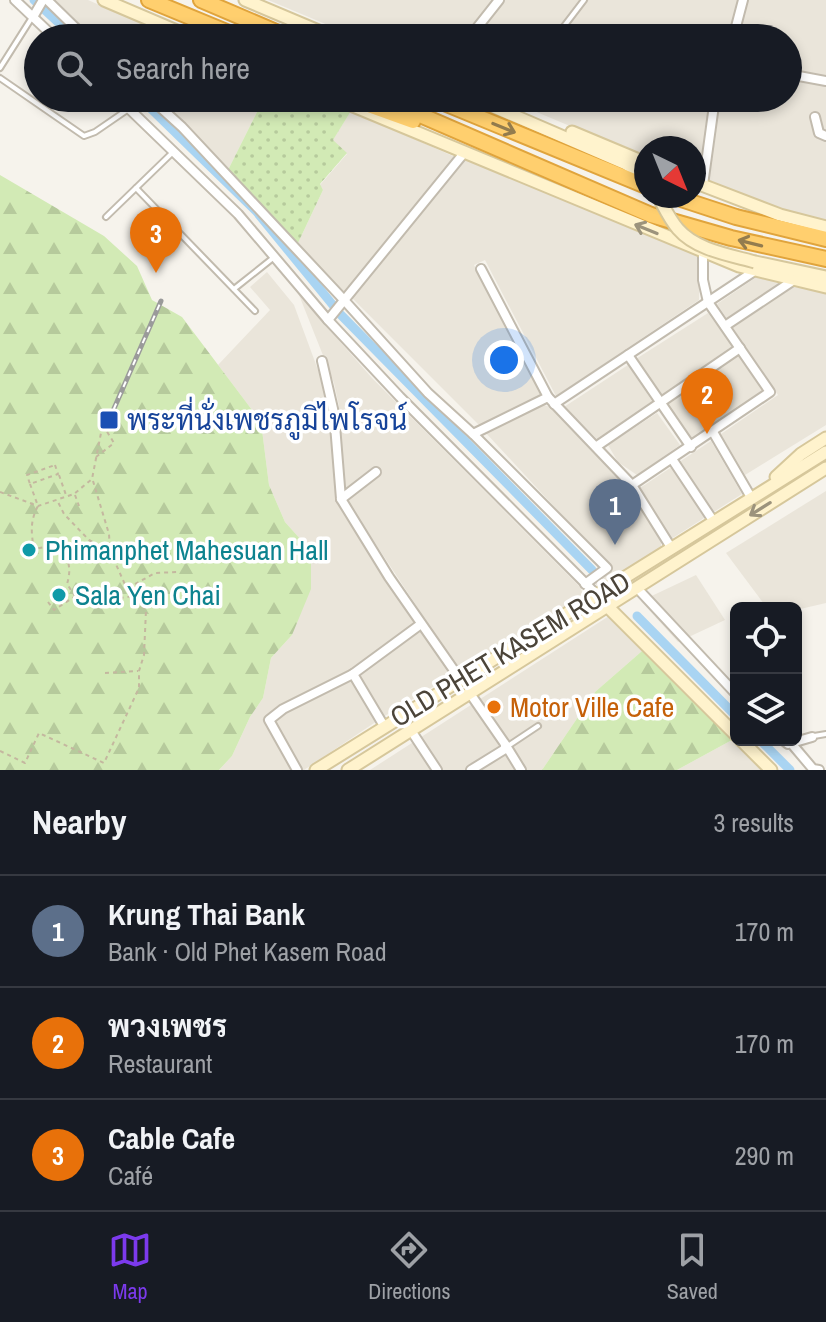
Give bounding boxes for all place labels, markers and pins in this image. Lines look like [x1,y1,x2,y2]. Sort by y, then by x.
pin: 3 [130,207,182,273]
pin: 2 [681,368,733,434]
place label: พระที่นั่งเพชรภูมิไพโรจน์ [127,396,407,440]
marker: พระที่นั่งเพชรภูมิไพโรจน์ [98,409,120,431]
pin: 1 [589,479,641,545]
place label: Phimanphet Mahesuan Hall [45,531,328,569]
marker: Phimanphet Mahesuan Hall [20,541,38,559]
place label: Sala Yen Chai [75,576,221,614]
marker: Sala Yen Chai [50,586,68,604]
place label: Motor Ville Cafe [510,688,674,726]
marker: Motor Ville Cafe [485,698,503,716]

